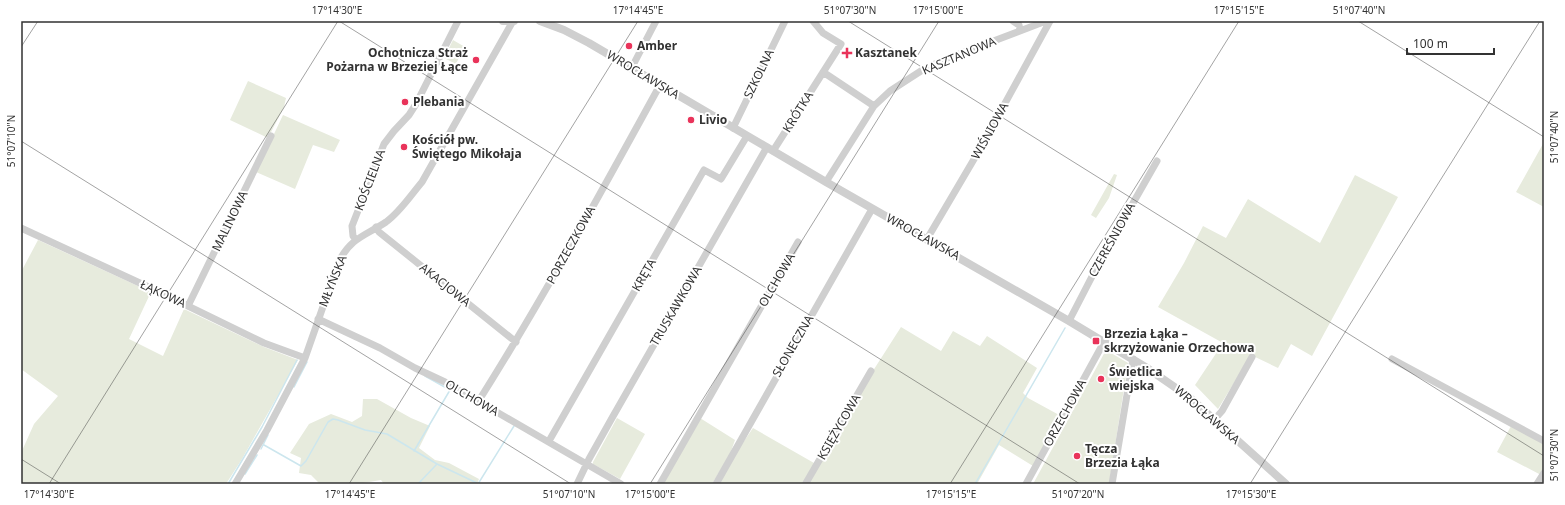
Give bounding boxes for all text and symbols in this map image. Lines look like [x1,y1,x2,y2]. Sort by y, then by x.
text: 17°14'30"E [312,3,362,17]
text: 17°14'45"E [613,3,663,17]
text: 51°07'30"N [824,3,876,17]
text: 17°15'00"E [913,3,963,17]
text: 17°15'15"E [1214,3,1264,17]
text: 51°07'40"N [1333,3,1385,17]
scale bar [1407,30,1494,56]
street label: KASZTANOWA [919,32,999,79]
text: 100 m [1413,35,1448,52]
place label: Amber [637,37,678,54]
marker: Amber [624,41,634,51]
place label: Ochotnicza Straż Pożarna w Brzeziej Łące [326,44,468,75]
place label: Kasztanek [855,44,917,61]
street label: WROCŁAWSKA [604,46,683,103]
street label: SZKOLNA [739,46,778,101]
marker: Kasztanek [842,48,852,58]
marker: Ochotnicza Straż Pożarna w Brzeziej Łące [471,55,481,65]
street label: KRÓTKA [778,88,817,136]
place label: Plebania [413,93,465,110]
marker: Plebania [400,97,410,107]
street label: WIŚNIOWA [967,99,1012,162]
place label: Livio [699,111,727,128]
text: 51°07'40"N [1547,111,1561,163]
text: 51°07'10"N [4,115,18,167]
marker: Livio [686,115,696,125]
place label: Kościół pw. Świętego Mikołaja [412,131,522,162]
marker: Kościół pw. Świętego Mikołaja [399,142,409,152]
street label: KOŚCIELNA [350,146,389,213]
street label: MALINOWA [208,187,252,254]
street label: CZEREŚNIOWA [1084,199,1139,280]
street label: PORZECZKOWA [542,202,599,287]
street label: WROCŁAWSKA [883,209,963,264]
street label: OLCHOWA [754,249,799,310]
street label: MŁYŃSKA [314,252,351,309]
street label: KRĘTA [627,255,660,294]
street label: AKACJOWA [416,259,475,311]
street label: TRUSKAWKOWA [646,262,706,349]
street label: ŁĄKOWA [138,276,189,312]
street label: SŁONECZNA [768,311,817,380]
place label: Brzezia Łąka – skrzyżowanie Orzechowa [1104,325,1255,356]
marker: Brzezia Łąka – skrzyżowanie Orzechowa [1091,336,1101,346]
place label: Świetlica wiejska [1109,363,1162,394]
marker: Świetlica wiejska [1096,374,1106,384]
street label: OLCHOWA [442,375,503,420]
street label: ORZECHOWA [1039,376,1090,449]
street label: WROCŁAWSKA [1171,381,1244,448]
street label: KSIĘŻYCOWA [813,391,864,463]
text: 51°07'30"N [1547,429,1561,481]
place label: Tęcza Brzezia Łąka [1085,440,1160,471]
marker: Tęcza Brzezia Łąka [1072,451,1082,461]
text: 17°14'30"E [24,487,74,501]
text: 17°14'45"E [325,487,375,501]
text: 51°07'10"N [543,487,595,501]
text: 17°15'00"E [625,487,675,501]
text: 17°15'15"E [926,487,976,501]
text: 51°07'20"N [1052,487,1104,501]
text: 17°15'30"E [1226,487,1276,501]

